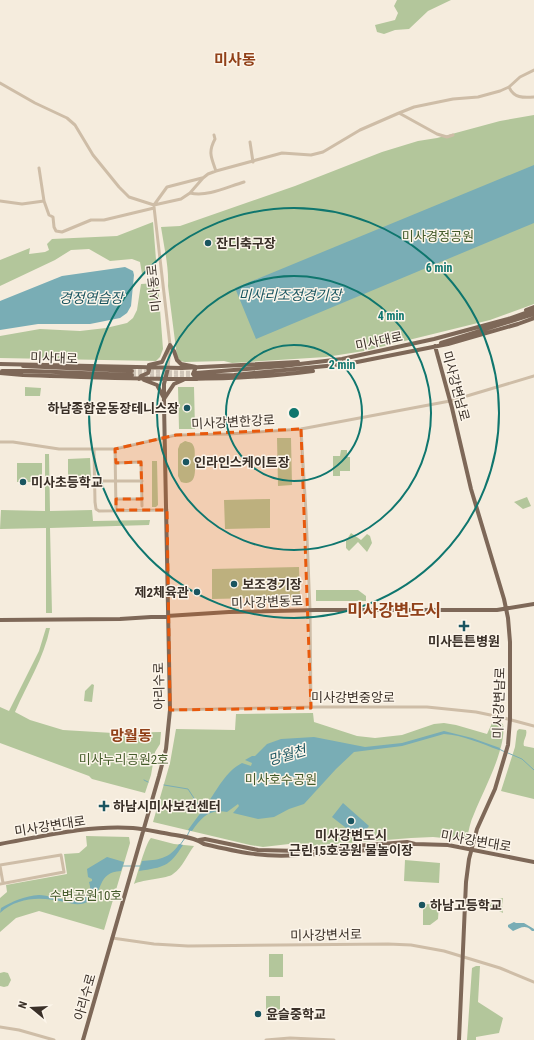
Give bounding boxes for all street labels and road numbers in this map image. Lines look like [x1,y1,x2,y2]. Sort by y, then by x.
street label: 미사동로 [144,263,164,313]
street label: 미사대로 [354,329,404,353]
street label: 미사강변남로 [439,349,473,423]
street label: 미사대로 [30,350,78,366]
street label: 미사강변한강로 [191,412,275,432]
street label: 미사강변동로 [231,593,303,611]
street label: 아리수로 [151,662,167,710]
street label: 미사강변남로 [490,667,508,739]
street label: 미사강변중앙로 [311,690,395,705]
street label: 미사강변대로 [13,813,87,839]
street label: 미사강변대로 [439,827,513,855]
street label: 미사강변서로 [290,927,362,943]
street label: 아리수로 [71,972,99,1022]

